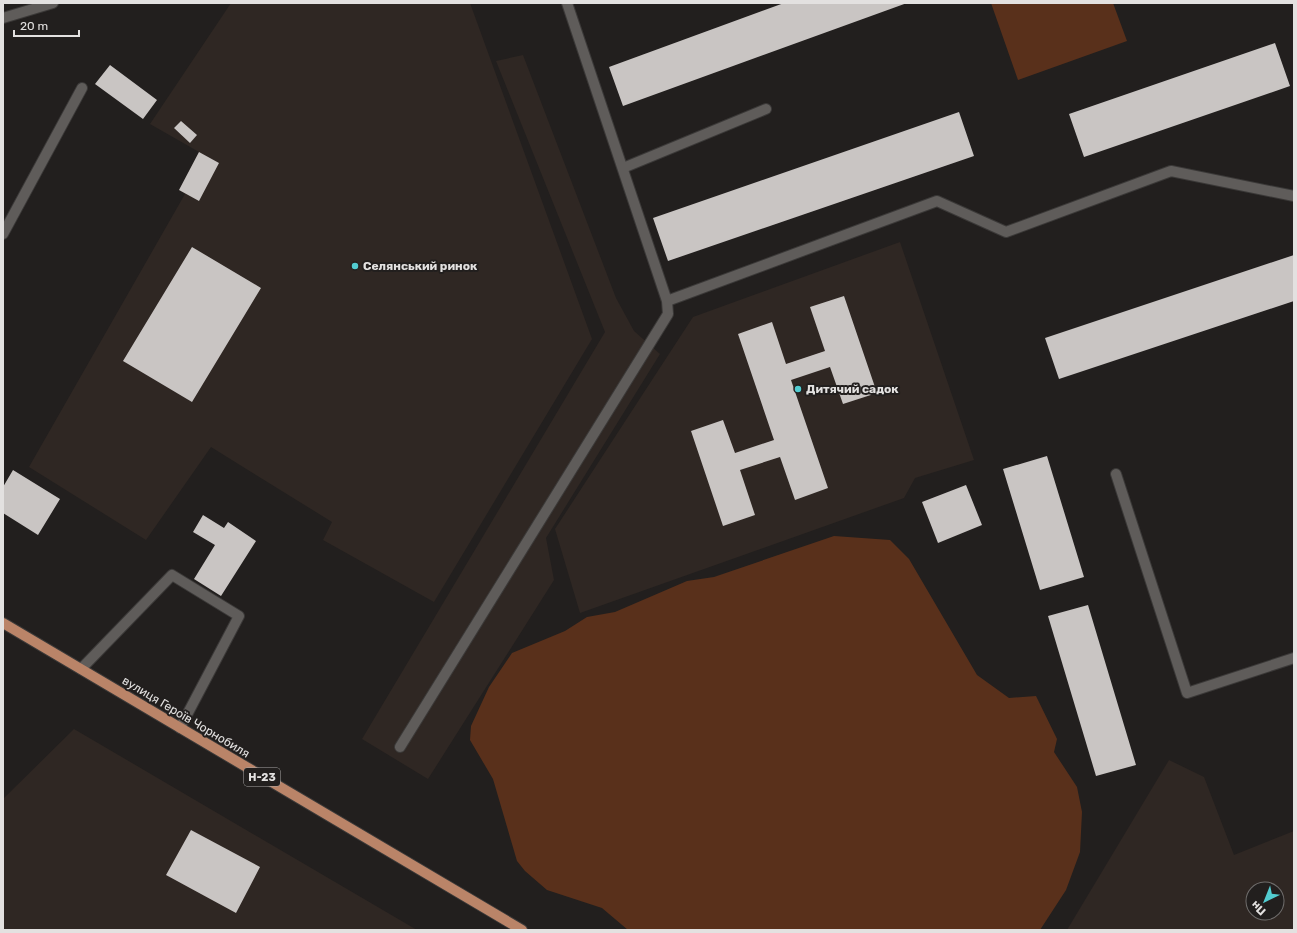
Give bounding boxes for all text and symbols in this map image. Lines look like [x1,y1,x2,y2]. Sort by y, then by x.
scale bar [14,12,79,38]
text: 20 m [20,19,48,33]
place label: Селянський ринок [363,259,478,273]
marker: Селянський ринок [350,261,360,271]
place label: Дитячий садок [806,382,899,396]
marker: Дитячий садок [793,384,803,394]
street label: вулиця Героїв Чорнобиля [120,673,252,761]
road number: Н-23 [244,768,280,786]
north arrow [1245,881,1285,921]
text: Пн [1249,898,1269,918]

